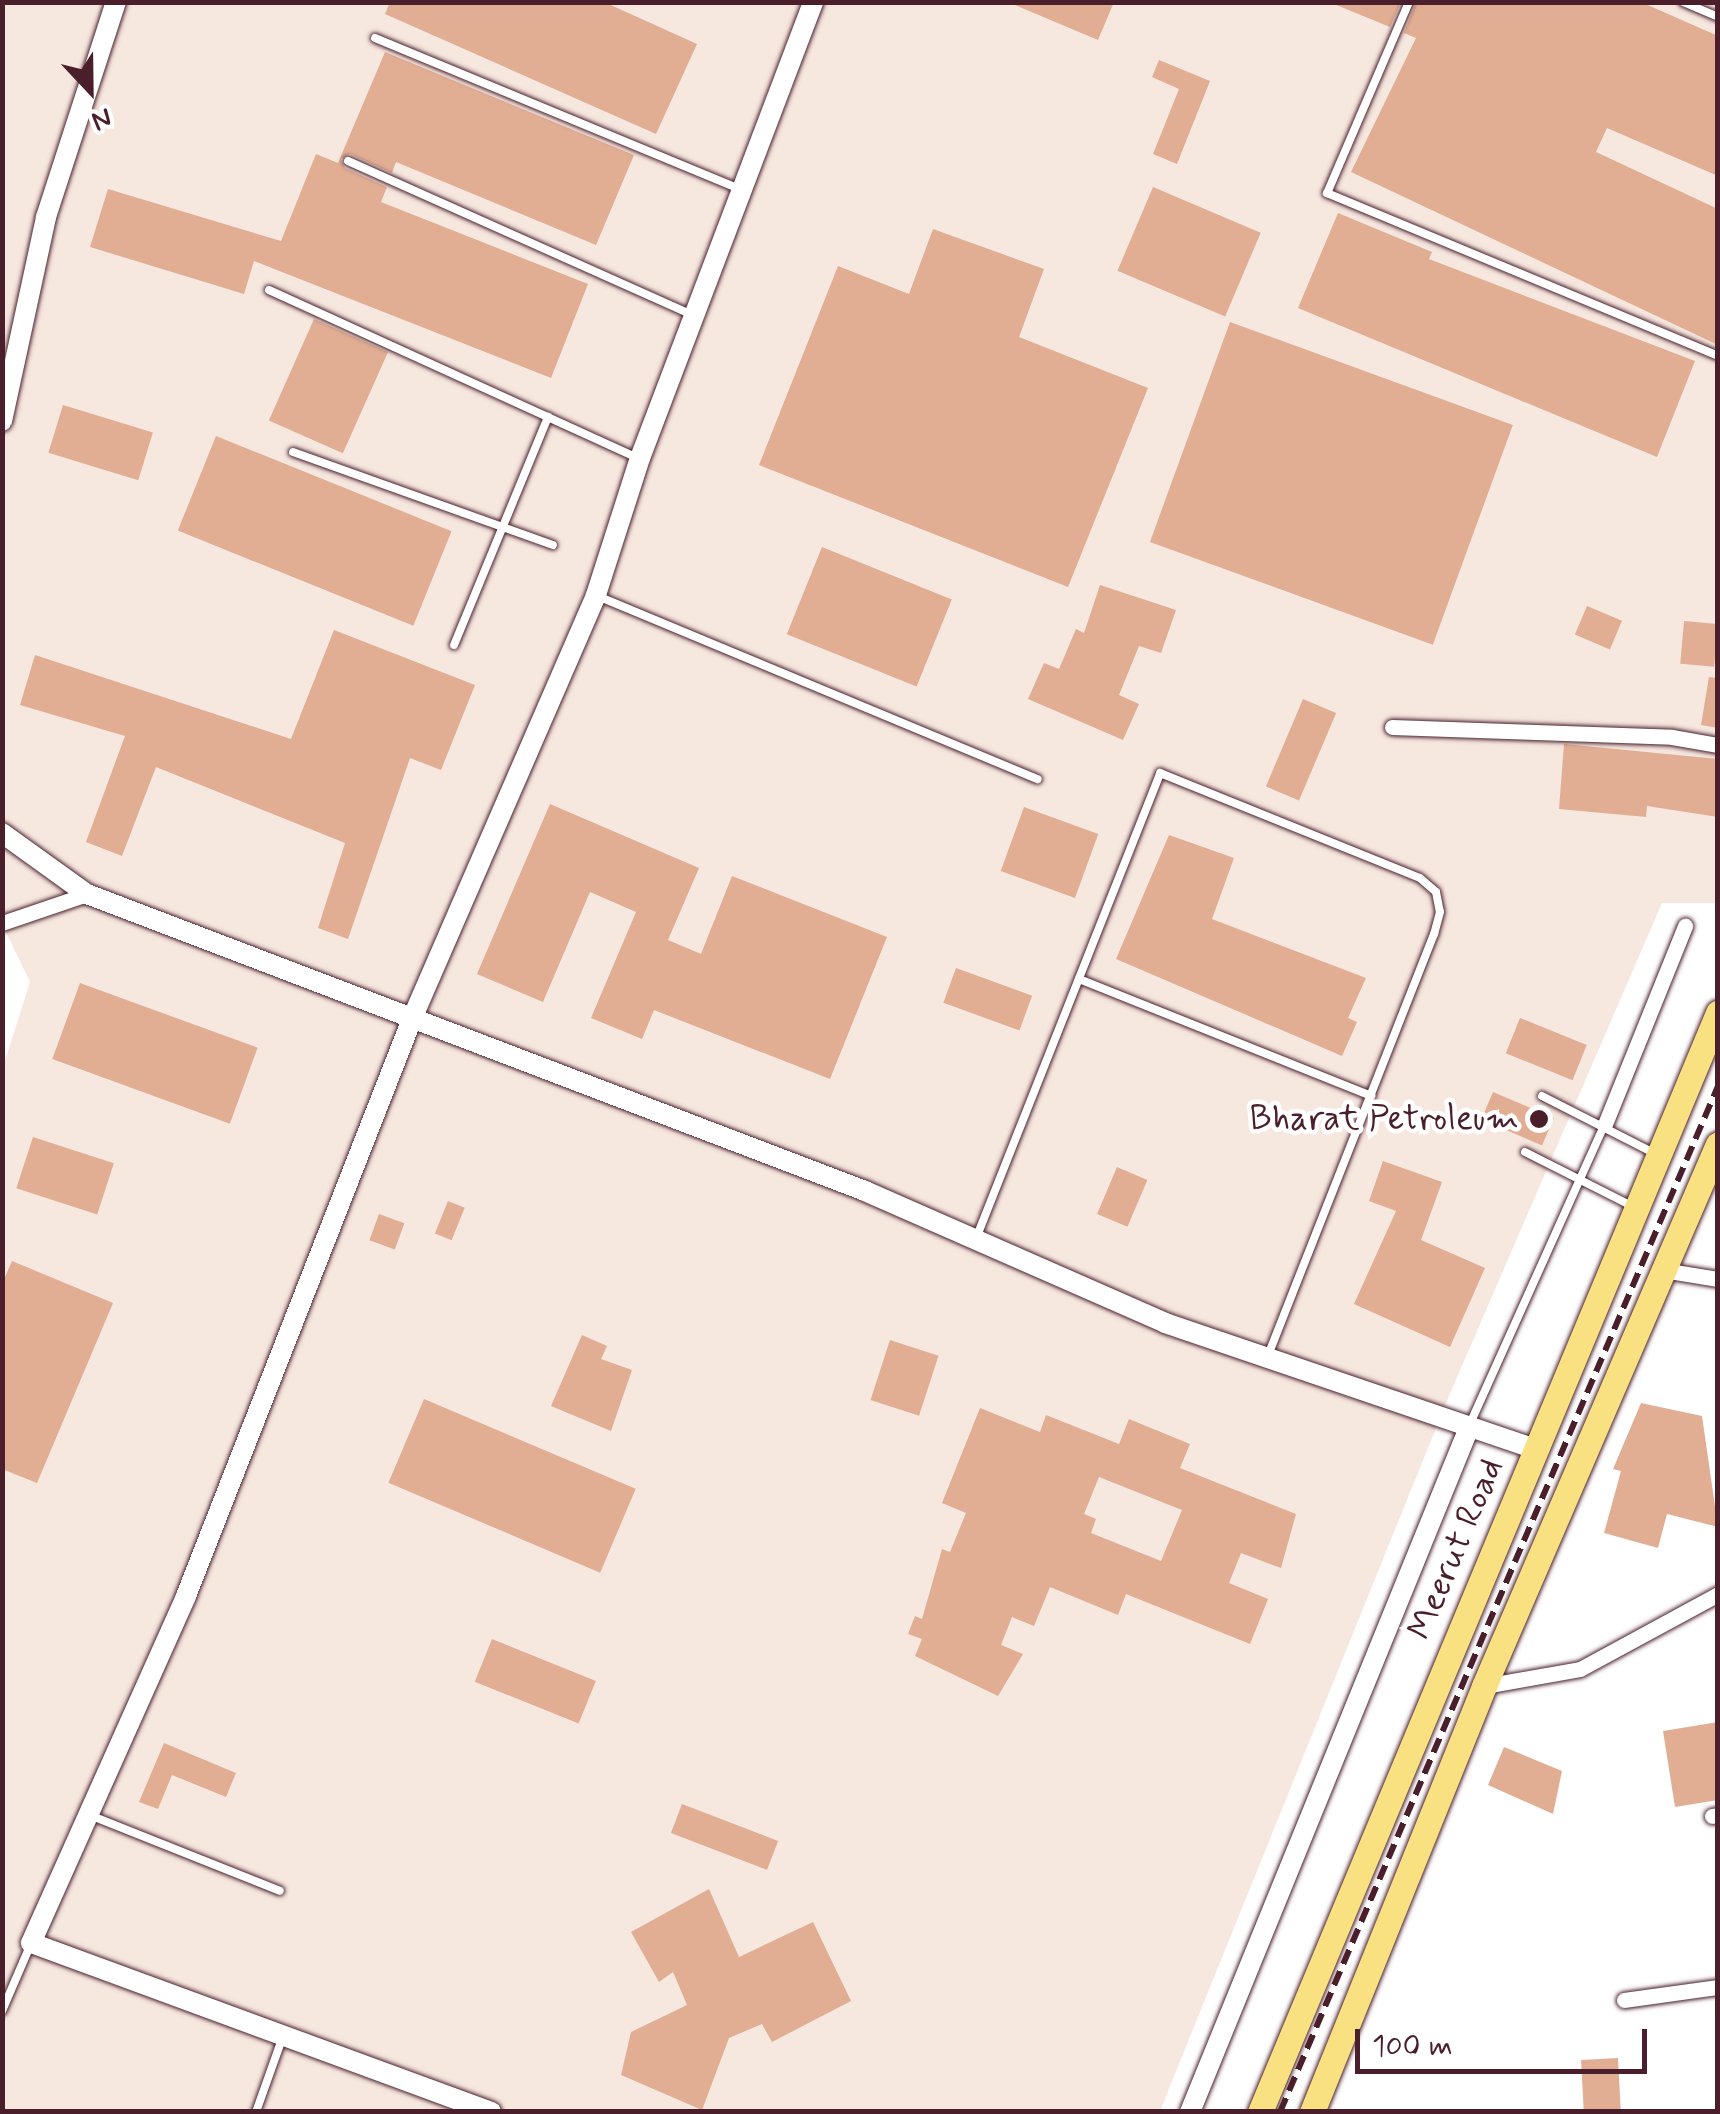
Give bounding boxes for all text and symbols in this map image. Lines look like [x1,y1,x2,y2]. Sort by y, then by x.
north arrow [40,40,140,140]
text: N [86,98,117,139]
place label: Bharat Petroleum [1252,1098,1519,1140]
marker: Bharat Petroleum [1528,1108,1550,1130]
street label: Meerut Road [1399,1452,1513,1646]
scale bar [1360,2009,1652,2071]
text: 100 m [1372,2027,1453,2066]

